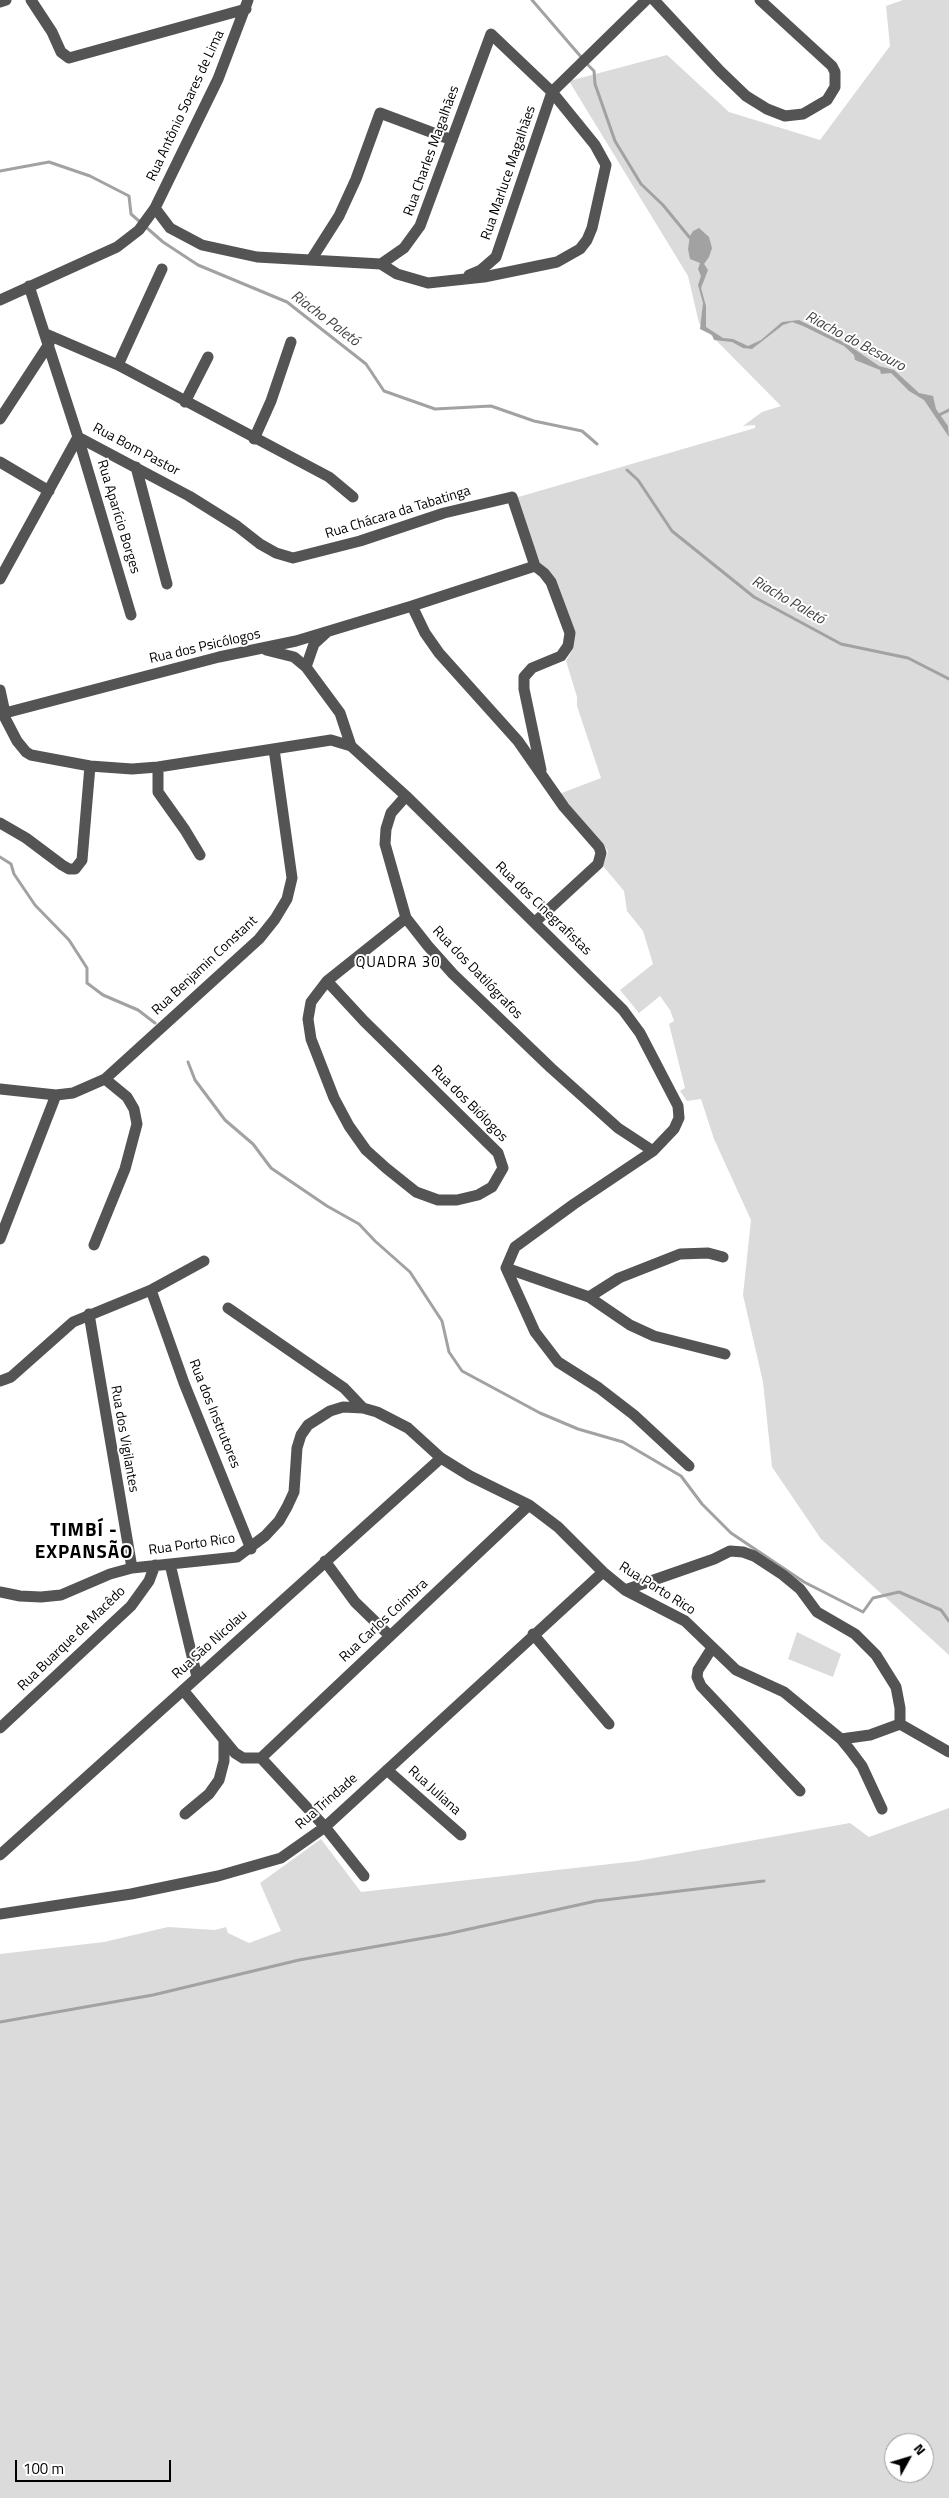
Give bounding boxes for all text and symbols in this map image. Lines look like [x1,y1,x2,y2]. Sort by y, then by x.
street label: Rua Antônio Soares de Lima [144,28,228,184]
street label: Rua Charles Magalhães [401,84,463,218]
street label: Rua Marluce Magalhães [478,104,540,242]
water label: Riacho Paletó [287,287,363,351]
water label: Riacho do Besouro [802,308,908,376]
street label: Rua Bom Pastor [90,420,182,480]
street label: Rua Aparício Borges [93,458,143,576]
street label: Rua Chácara da Tabatinga [323,483,473,543]
water label: Riacho Paletó [748,573,828,629]
street label: Rua dos Psicólogos [148,626,262,668]
street label: Rua dos Cinegrafistas [491,859,595,959]
street label: Rua Benjamin Constant [149,913,261,1019]
street label: Rua dos Datilógrafos [428,923,526,1023]
district label: QUADRA 30 [354,954,442,972]
street label: Rua dos Biólogos [427,1062,511,1146]
street label: Rua dos Instrutores [185,1357,243,1471]
street label: Rua dos Vigilantes [106,1384,142,1494]
district label: TIMBÍ - EXPANSÃO [34,1520,134,1564]
street label: Rua Porto Rico [148,1531,236,1559]
street label: Rua Porto Rico [616,1559,698,1619]
street label: Rua Carlos Coimbra [336,1576,432,1666]
street label: Rua Buarque de Macêdo [15,1583,129,1695]
street label: Rua São Nicolau [169,1607,251,1683]
street label: Rua Juliana [404,1763,464,1819]
street label: Rua Trindade [293,1771,361,1833]
north arrow [884,2433,934,2483]
text: N [909,2438,931,2459]
scale bar [18,2450,174,2482]
text: 100 m [23,2457,64,2480]

